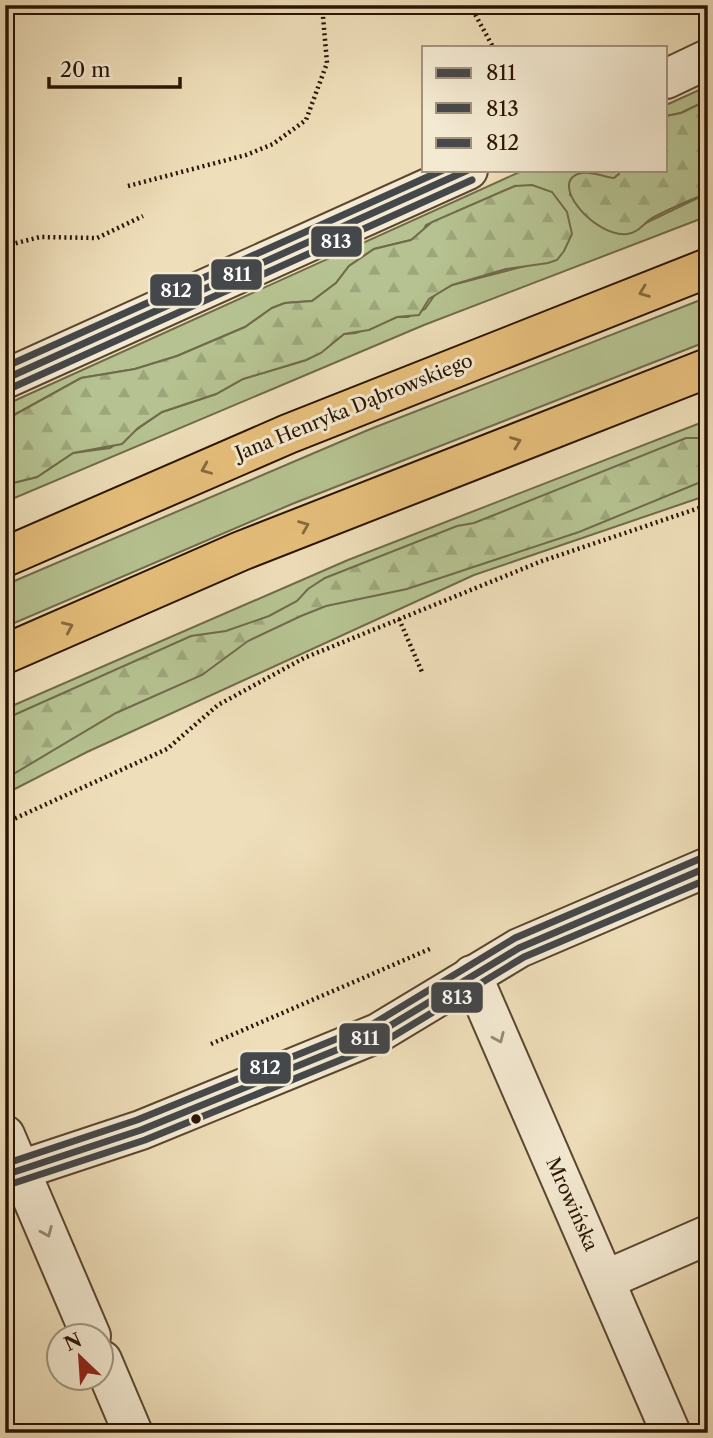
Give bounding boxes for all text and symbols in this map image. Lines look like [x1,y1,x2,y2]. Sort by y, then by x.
scale bar [49,46,180,90]
legend [422,46,668,172]
text: 20 m [60,57,111,82]
text: 811 [486,60,516,85]
text: 813 [486,96,519,121]
text: 812 [486,130,519,155]
line badge: 813 [310,225,363,258]
text: 813 [321,230,351,253]
line badge: 811 [210,258,263,291]
text: 811 [223,263,252,286]
line badge: 812 [149,273,203,307]
text: 812 [160,279,192,302]
one-way arrow [638,284,650,298]
street label: Jana Henryka Dąbrowskiego [229,349,476,466]
one-way arrow [509,437,521,451]
one-way arrow [200,460,212,474]
one-way arrow [297,520,309,534]
one-way arrow [61,621,73,635]
line badge: 813 [430,981,484,1014]
text: 813 [442,986,472,1009]
line badge: 811 [338,1022,391,1055]
text: 811 [351,1027,380,1050]
one-way arrow [491,1030,505,1043]
line badge: 812 [239,1051,292,1085]
text: 812 [249,1056,281,1079]
unlabelled marker [189,1112,203,1126]
street label: Mrowińska [541,1154,603,1254]
one-way arrow [39,1225,53,1238]
north arrow [46,1322,116,1392]
text: N [61,1328,85,1356]

